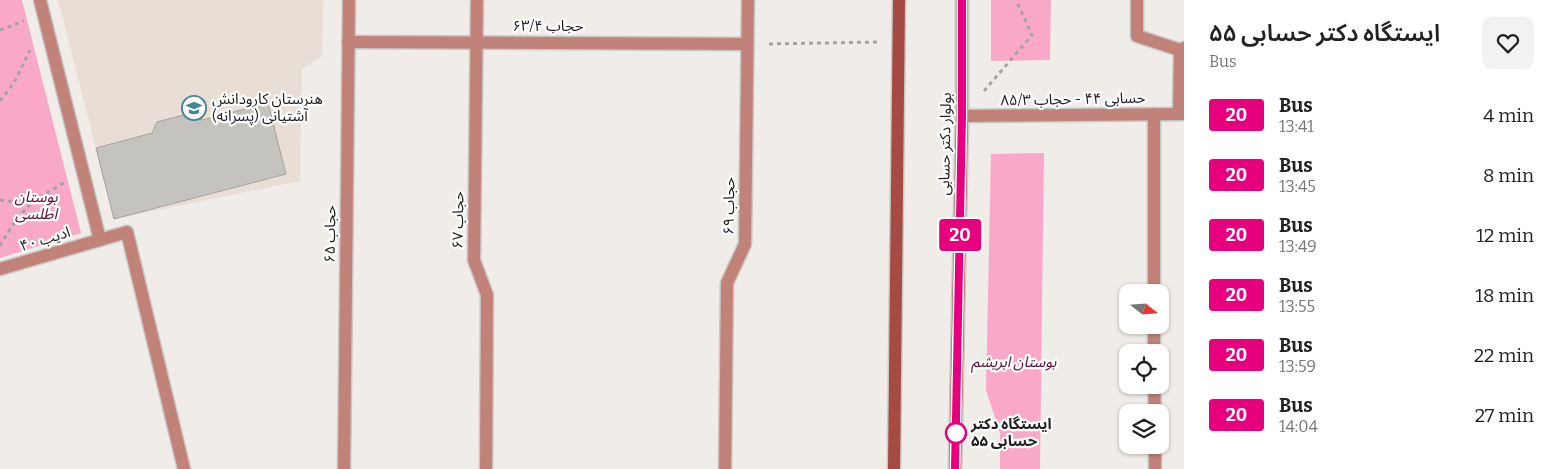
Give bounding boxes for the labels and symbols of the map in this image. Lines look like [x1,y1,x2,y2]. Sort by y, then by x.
street label: حجاب ۶۳/۴ [512,17,584,35]
street label: حسابی ۴۴ - حجاب ۸۵/۳ [1000,89,1146,109]
place label: هنرستان کارودانش آشتیانی (پسرانه) [212,90,323,126]
street label: بولوار دکتر حسابی [935,92,955,196]
school or university icon: هنرستان کارودانش آشتیانی (پسرانه) [181,95,207,121]
street label: حجاب ۶۹ [719,177,739,235]
park label: بوستان اطلسی [14,188,59,223]
street label: حجاب ۶۷ [448,191,468,249]
street label: حجاب ۶۵ [320,205,340,263]
line badge: 20 [938,219,982,251]
street label: ادیب ۴۰ [18,223,72,255]
north arrow [1119,284,1169,334]
park label: بوستان ابریشم [971,353,1057,373]
place label: ایستگاه دکتر حسابی ۵۵ [970,415,1052,450]
marker: ایستگاه دکتر حسابی ۵۵ [945,422,967,444]

